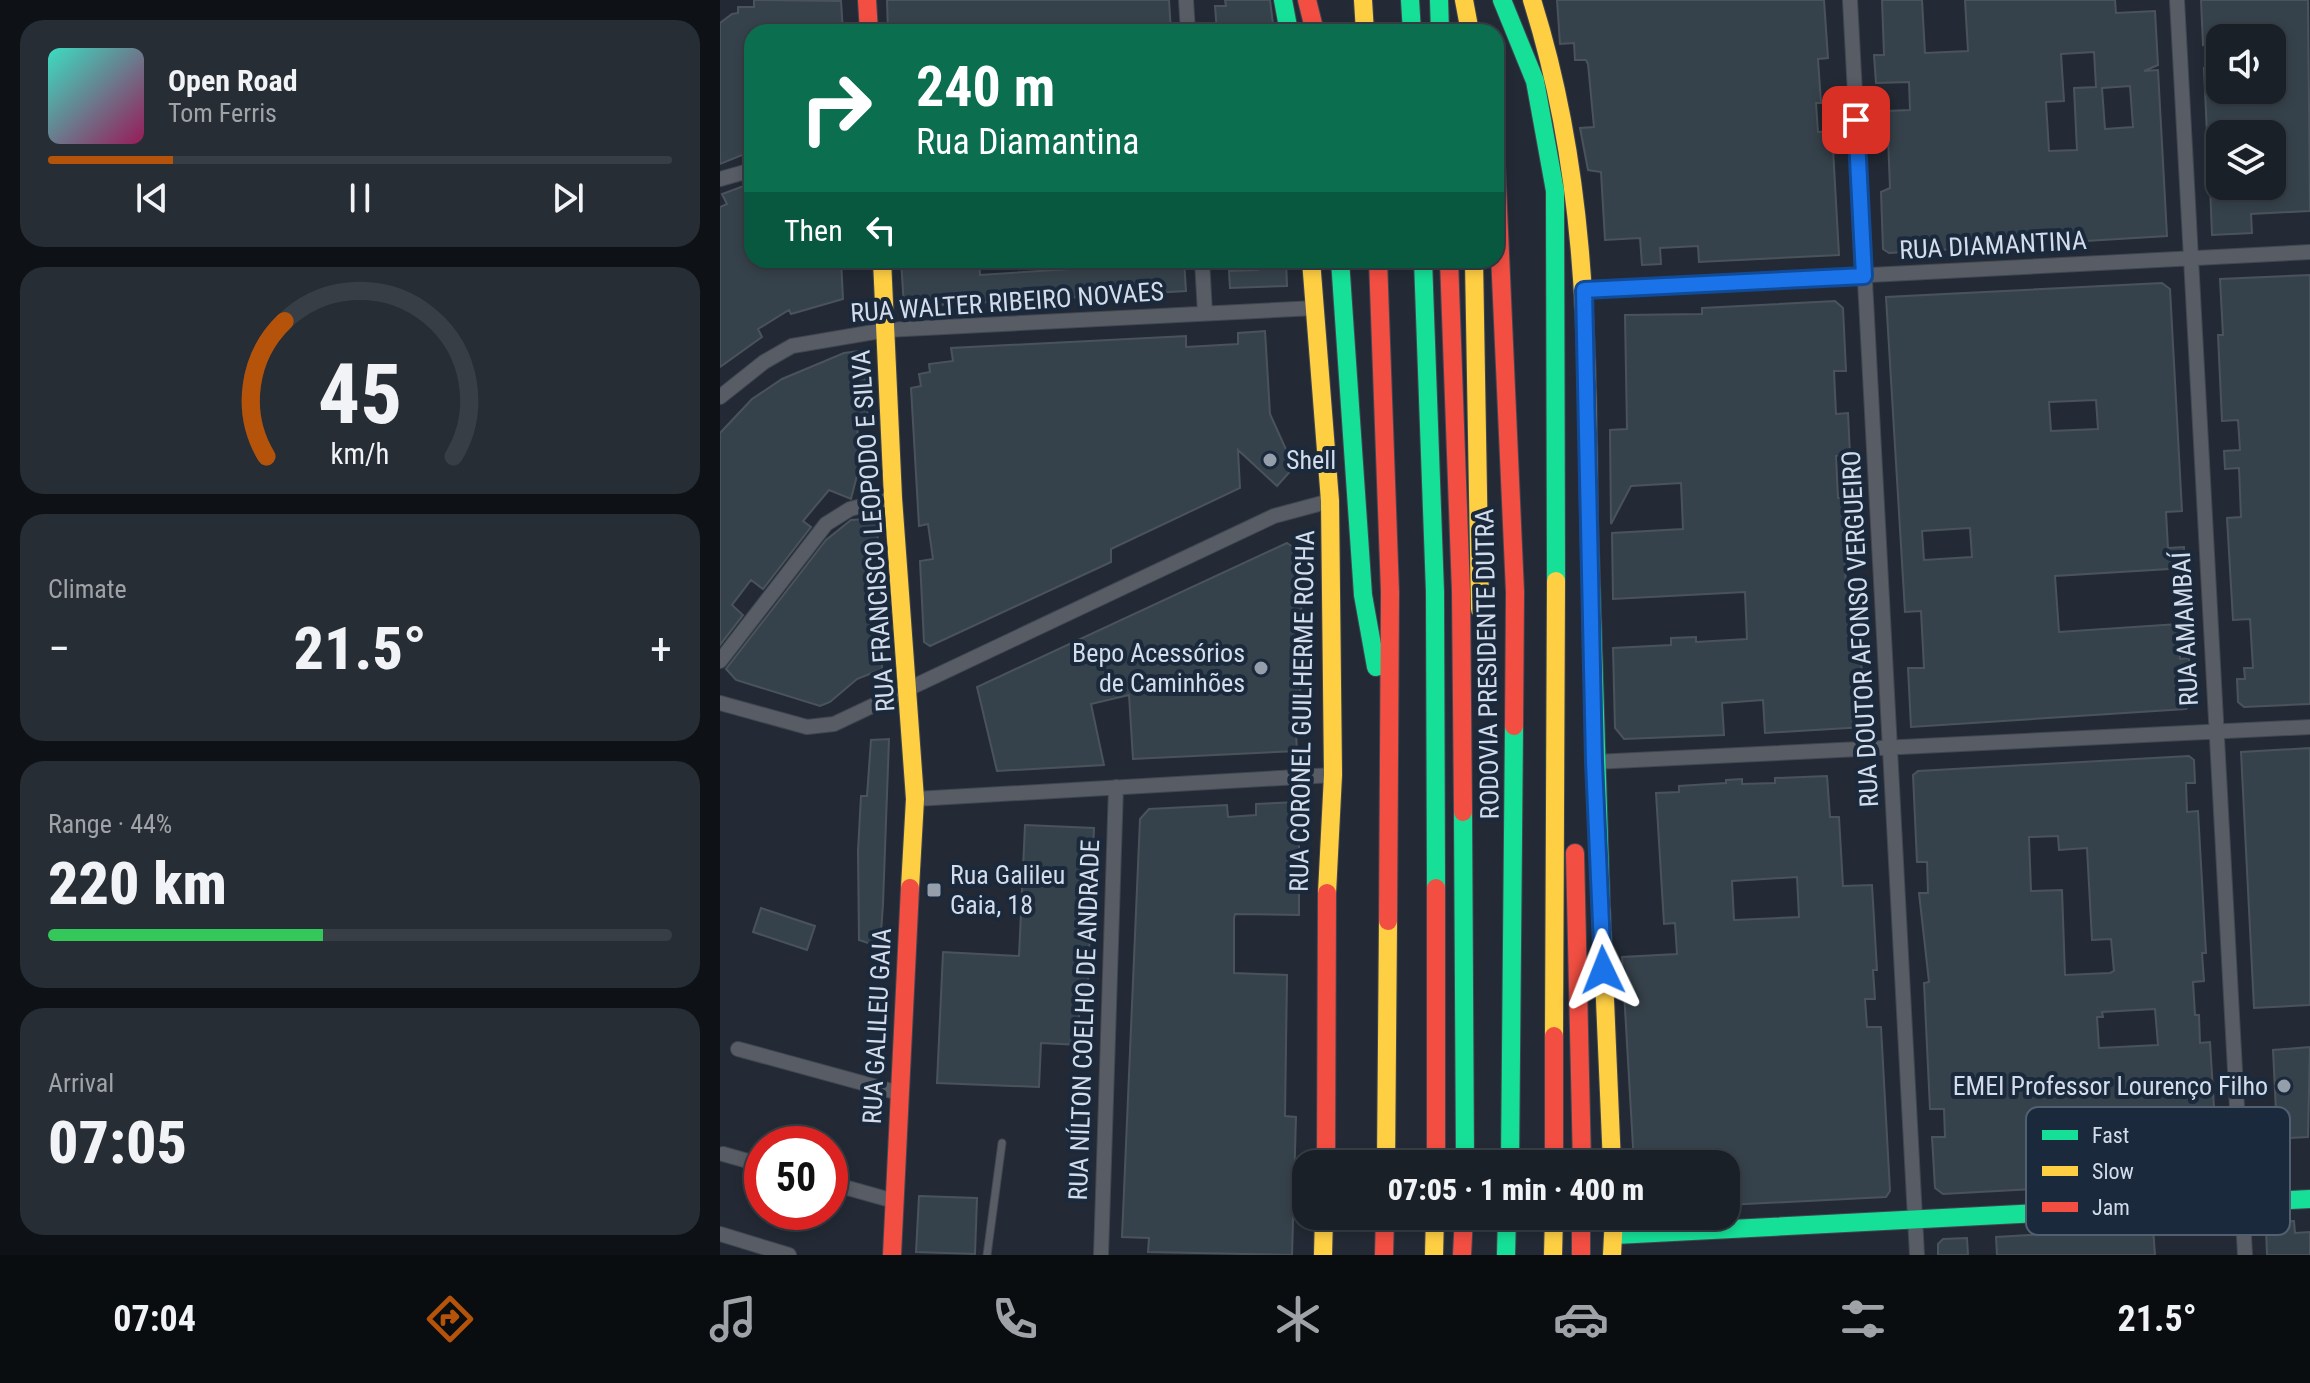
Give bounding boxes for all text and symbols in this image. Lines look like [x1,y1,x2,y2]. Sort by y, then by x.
map controls [2206,24,2286,200]
button: sound [2206,24,2286,104]
text: 240 m [916,54,1055,120]
icon: right [784,56,888,160]
text: Open Road [168,63,298,98]
pin [1822,86,1890,154]
text: Tom Ferris [168,98,277,128]
icon: arrive [1834,98,1878,142]
button: layers [2206,120,2286,200]
text: Rua Diamantina [916,121,1139,163]
icon: previous [130,176,174,220]
icon: pause [338,176,382,220]
icon: next [546,176,590,220]
icon: left [859,208,903,252]
text: Then [784,213,843,248]
street label: RUA DIAMANTINA [1899,225,2087,265]
street label: RUA WALTER RIBEIRO NOVAES [849,276,1165,328]
text: 45 [318,345,402,442]
street label: RUA FRANCISCO LEOPODO E SILVA [845,349,901,713]
text: km/h [331,437,389,471]
place label: Shell [1286,445,1336,475]
street label: RUA DOUTOR AFONSO VERGUEIRO [1836,450,1884,808]
marker: Shell [1261,451,1279,469]
street label: RODOVIA PRESIDENTE DUTRA [1469,508,1505,820]
street label: RUA CORONEL GUILHERME ROCHA [1284,530,1320,892]
street label: RUA AMAMBAÍ [2166,550,2204,707]
text: Climate [48,574,127,604]
text: 21.5° [294,613,427,684]
text: − [48,623,70,675]
text: + [650,623,672,675]
place label: Bepo Acessórios de Caminhões [1072,638,1245,698]
marker: Bepo Acessórios de Caminhões [1252,659,1270,677]
text: Range · 44% [48,809,172,839]
street label: RUA NÍLTON COELHO DE ANDRADE [1063,839,1105,1201]
text: 220 km [48,848,227,919]
place label: Rua Galileu Gaia, 18 [950,860,1065,920]
marker: Rua Galileu Gaia, 18 [925,881,943,899]
street label: RUA GALILEU GAIA [857,927,897,1125]
position arrow [1561,928,1645,1012]
text: Arrival [48,1068,114,1098]
place label: EMEI Professor Lourenço Filho [1953,1071,2268,1101]
marker: EMEI Professor Lourenço Filho [2275,1077,2293,1095]
text: 07:05 [48,1107,187,1178]
legend [2026,1107,2290,1235]
text: Fast [2092,1123,2129,1148]
speed limit sign: 50 [744,1126,848,1230]
text: Slow [2092,1159,2134,1184]
text: 07:05 · 1 min · 400 m [1388,1172,1644,1207]
text: Jam [2092,1195,2130,1220]
icon: directions [422,1291,478,1347]
icon: music [705,1291,761,1347]
icon: phone [987,1291,1043,1347]
icon: climate [1270,1291,1326,1347]
icon: car [1553,1291,1609,1347]
icon: filters [1835,1291,1891,1347]
text: 07:04 [113,1298,196,1340]
text: 21.5° [2118,1298,2197,1340]

